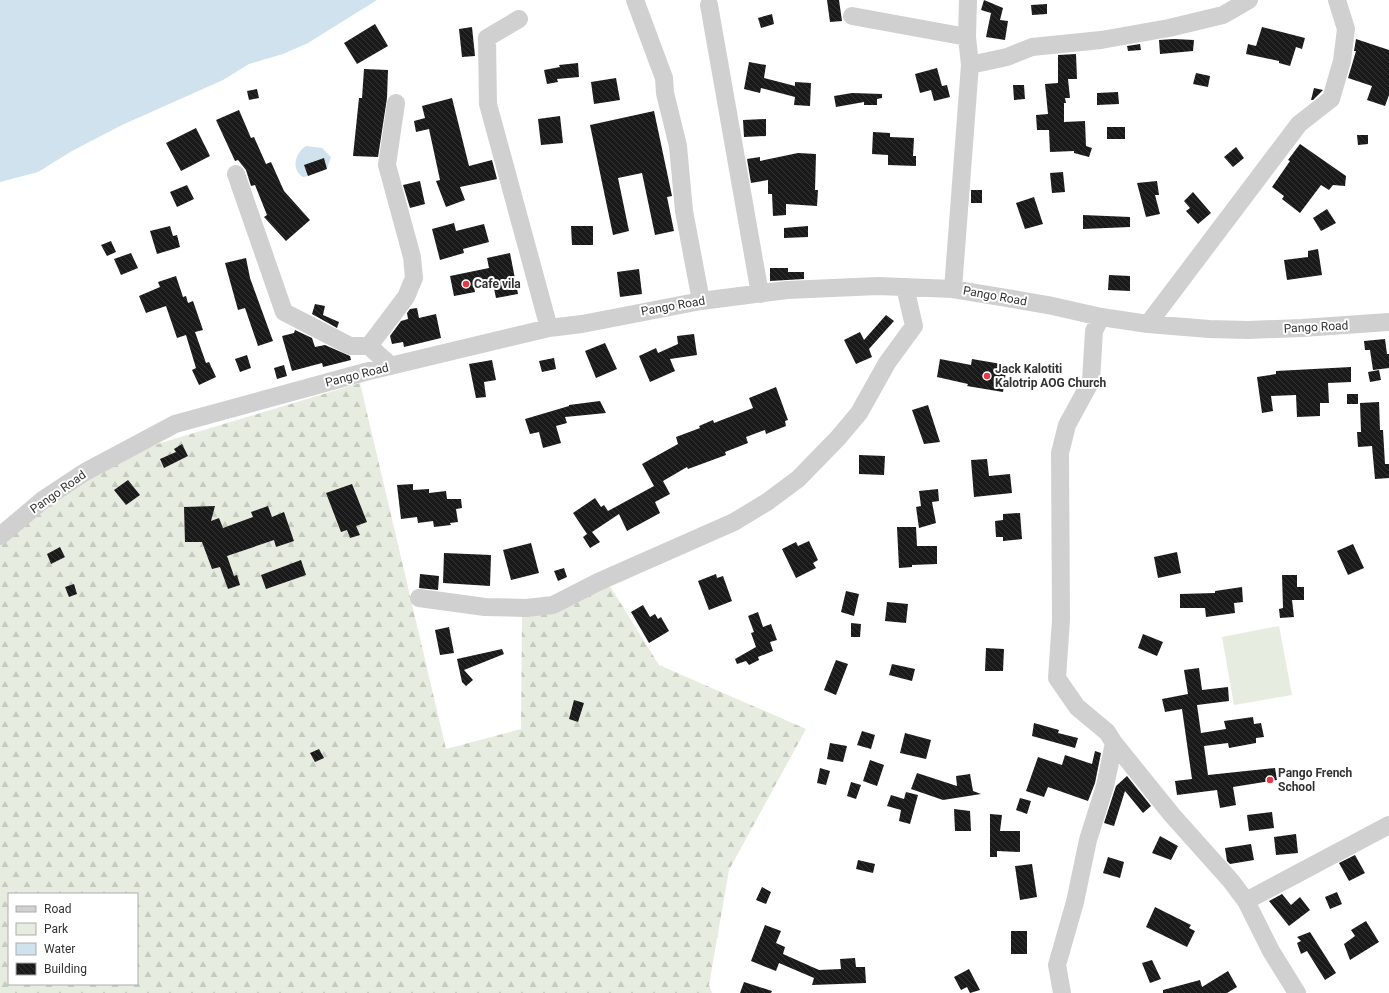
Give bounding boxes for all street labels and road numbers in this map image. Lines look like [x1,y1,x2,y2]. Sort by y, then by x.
street label: Pango Road [962,283,1028,309]
street label: Pango Road [640,293,706,319]
street label: Pango Road [1283,318,1349,336]
street label: Pango Road [324,360,390,390]
street label: Pango Road [27,468,89,516]

